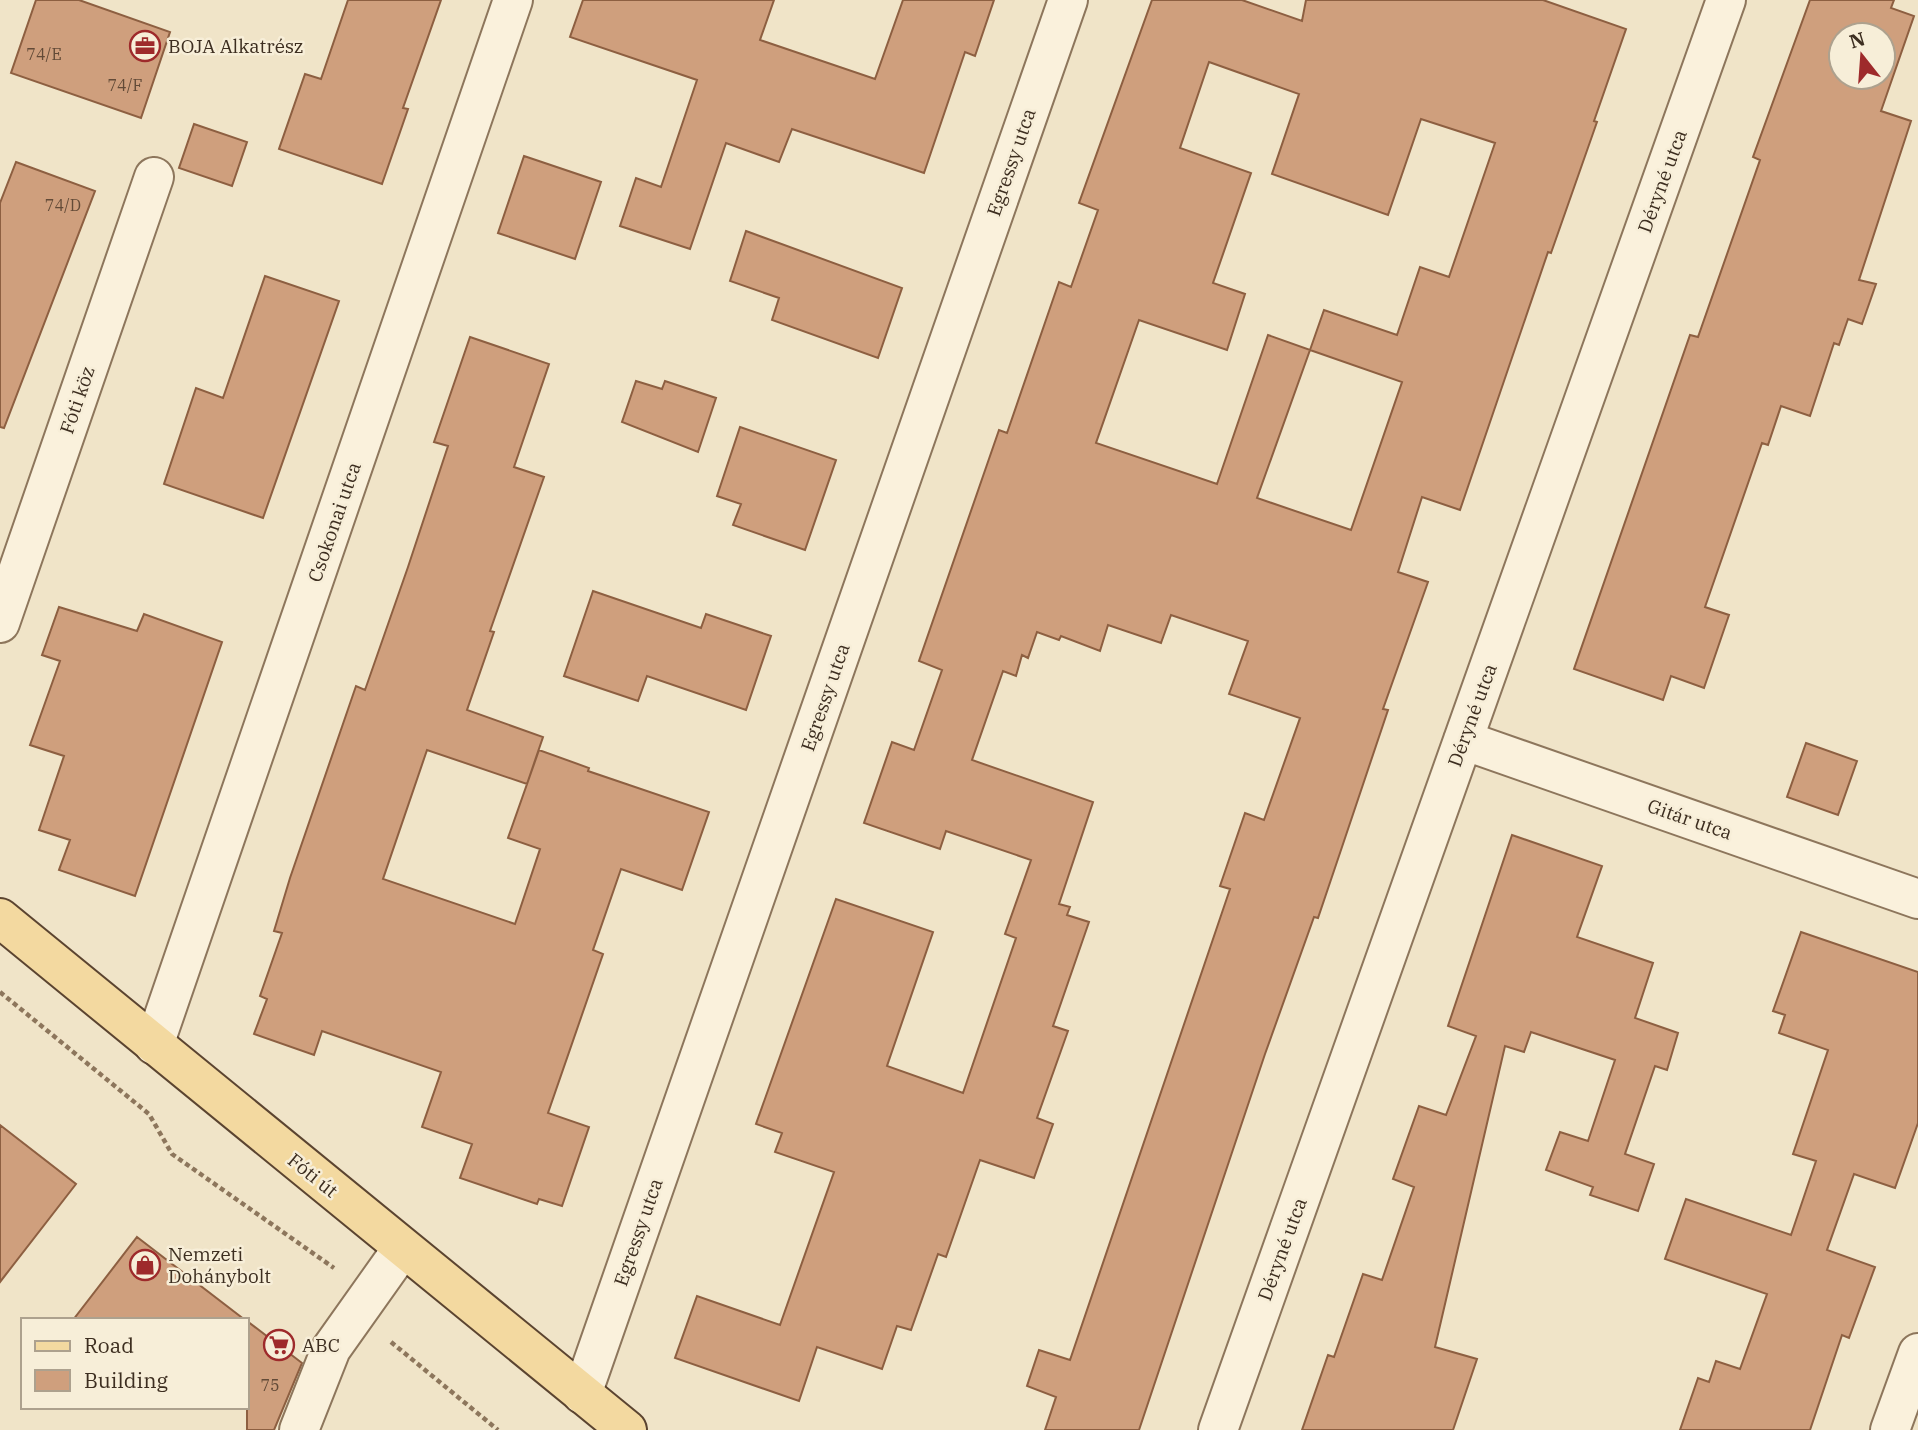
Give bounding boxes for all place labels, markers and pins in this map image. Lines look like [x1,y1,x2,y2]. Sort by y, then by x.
office icon: BOJA Alkatrész [128,29,162,63]
place label: BOJA Alkatrész [168,34,303,58]
place label: Nemzeti Dohánybolt [168,1242,271,1288]
shop icon: Nemzeti Dohánybolt [128,1248,162,1282]
supermarket icon: ABC [262,1328,296,1362]
place label: ABC [302,1333,340,1357]

